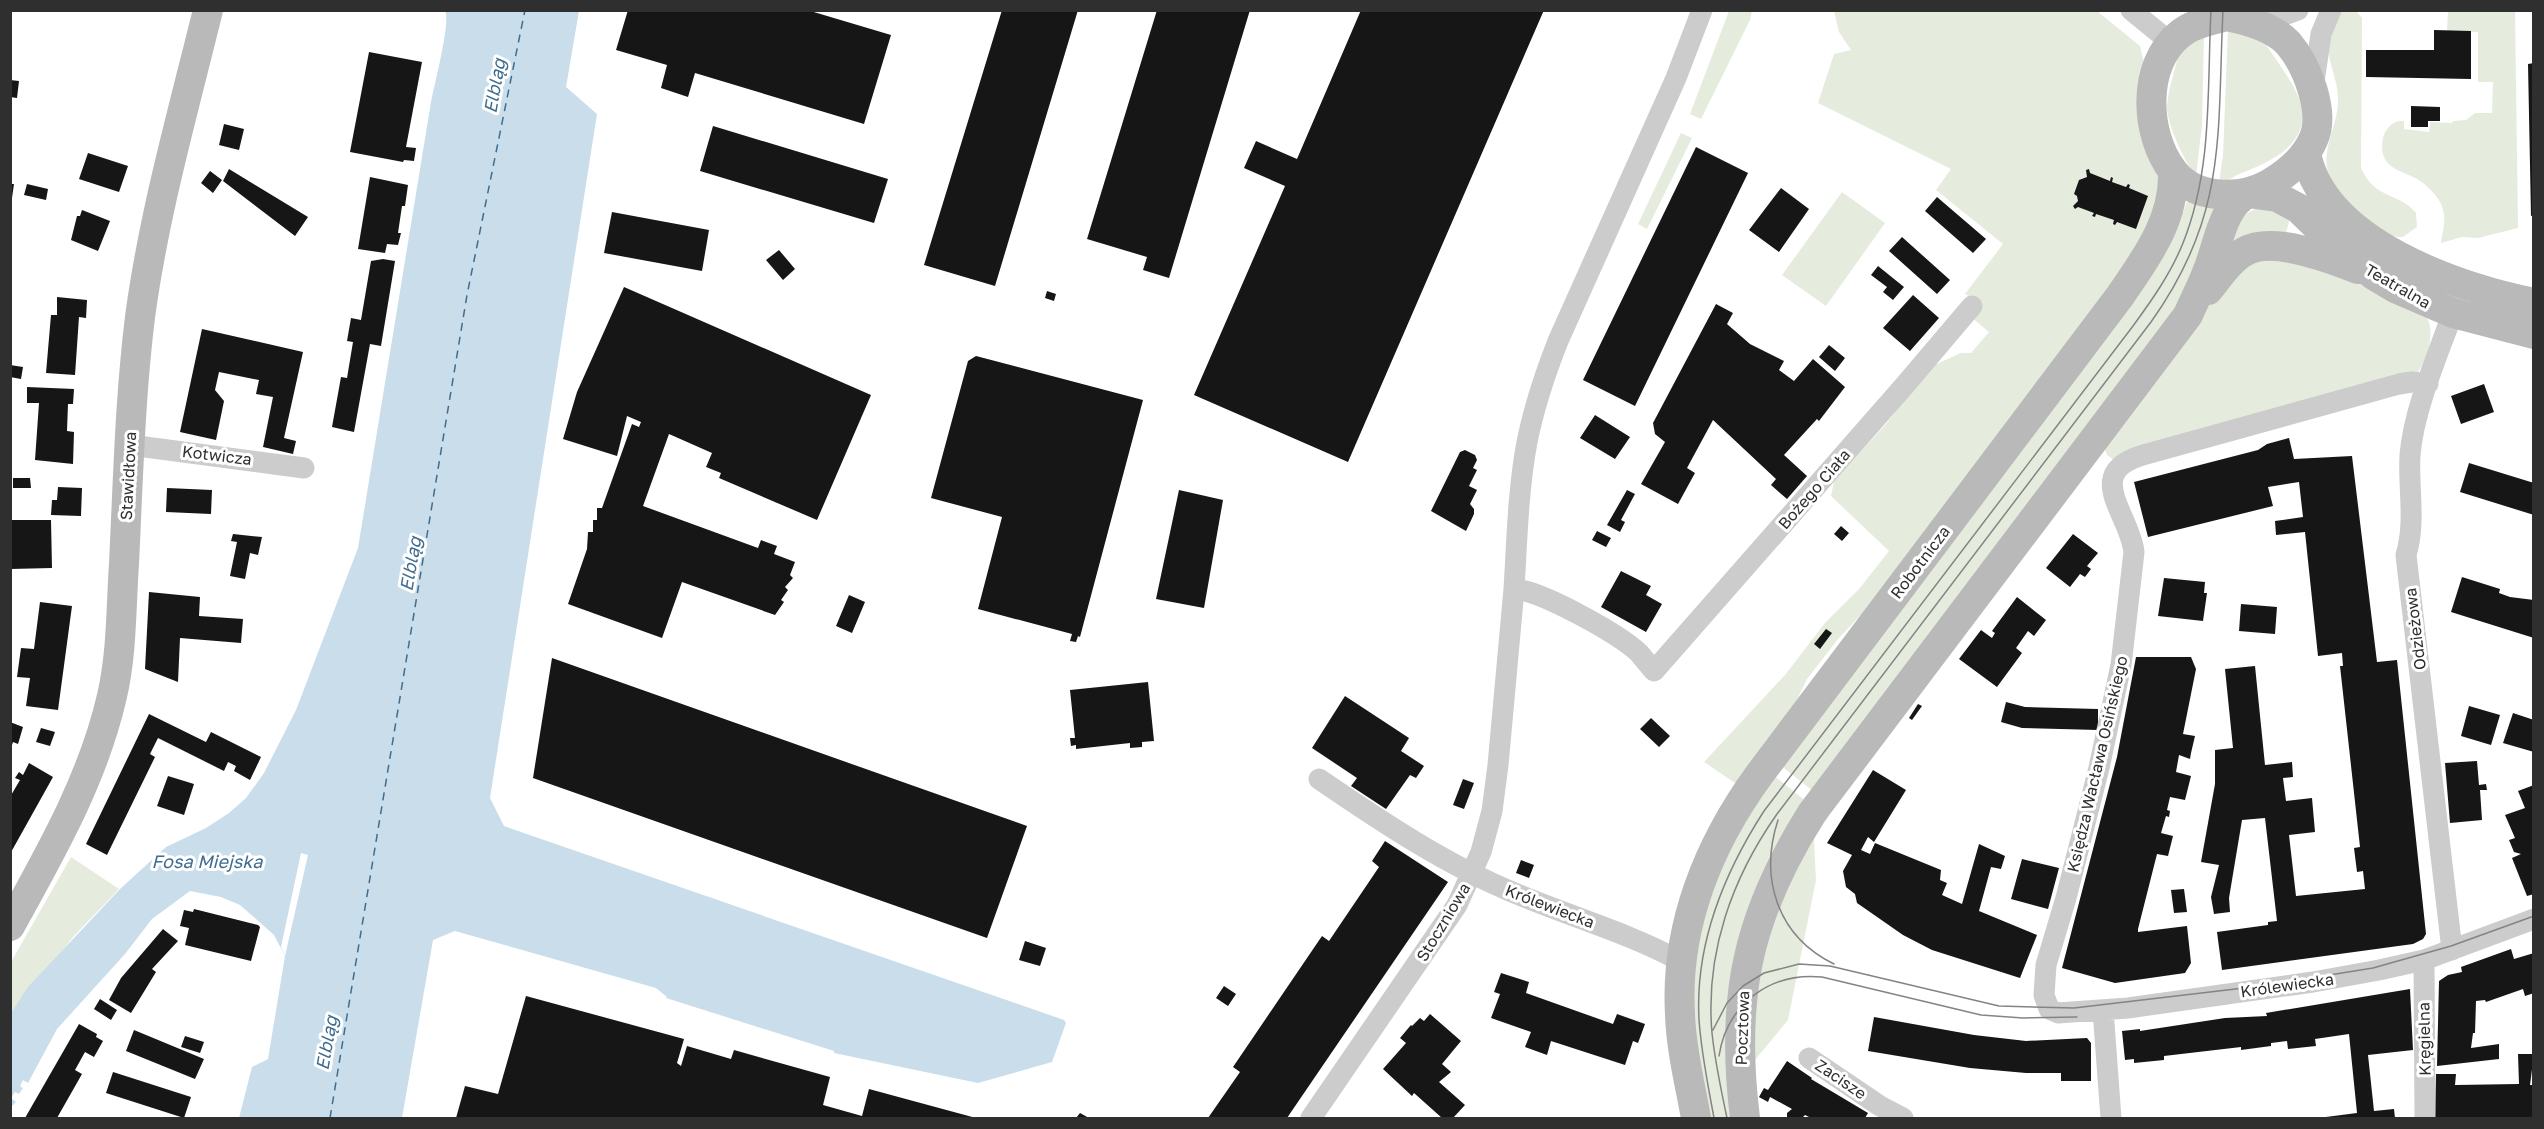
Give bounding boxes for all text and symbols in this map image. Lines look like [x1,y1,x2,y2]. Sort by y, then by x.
water label: Elbląg [478,55,510,115]
street label: Teatralna [2362,259,2434,313]
street label: Stawidłowa [116,431,140,521]
street label: Kotwicza [181,441,253,469]
street label: Bożego Ciała [1774,445,1854,533]
street label: Robotnicza [1886,522,1954,602]
water label: Elbląg [394,533,426,593]
street label: Odzieżowa [2400,587,2430,671]
street label: Księdza Wacława Osińskiego [2062,654,2132,874]
water label: Fosa Miejska [152,850,263,872]
street label: Stoczniowa [1412,879,1474,965]
street label: Królewiecka [1503,880,1597,932]
street label: Królewiecka [2239,969,2335,1001]
street label: Pocztowa [1731,990,1753,1066]
street label: Kręgielna [2413,1002,2435,1076]
water label: Elbląg [310,1012,342,1072]
street label: Zacisze [1812,1055,1870,1103]

